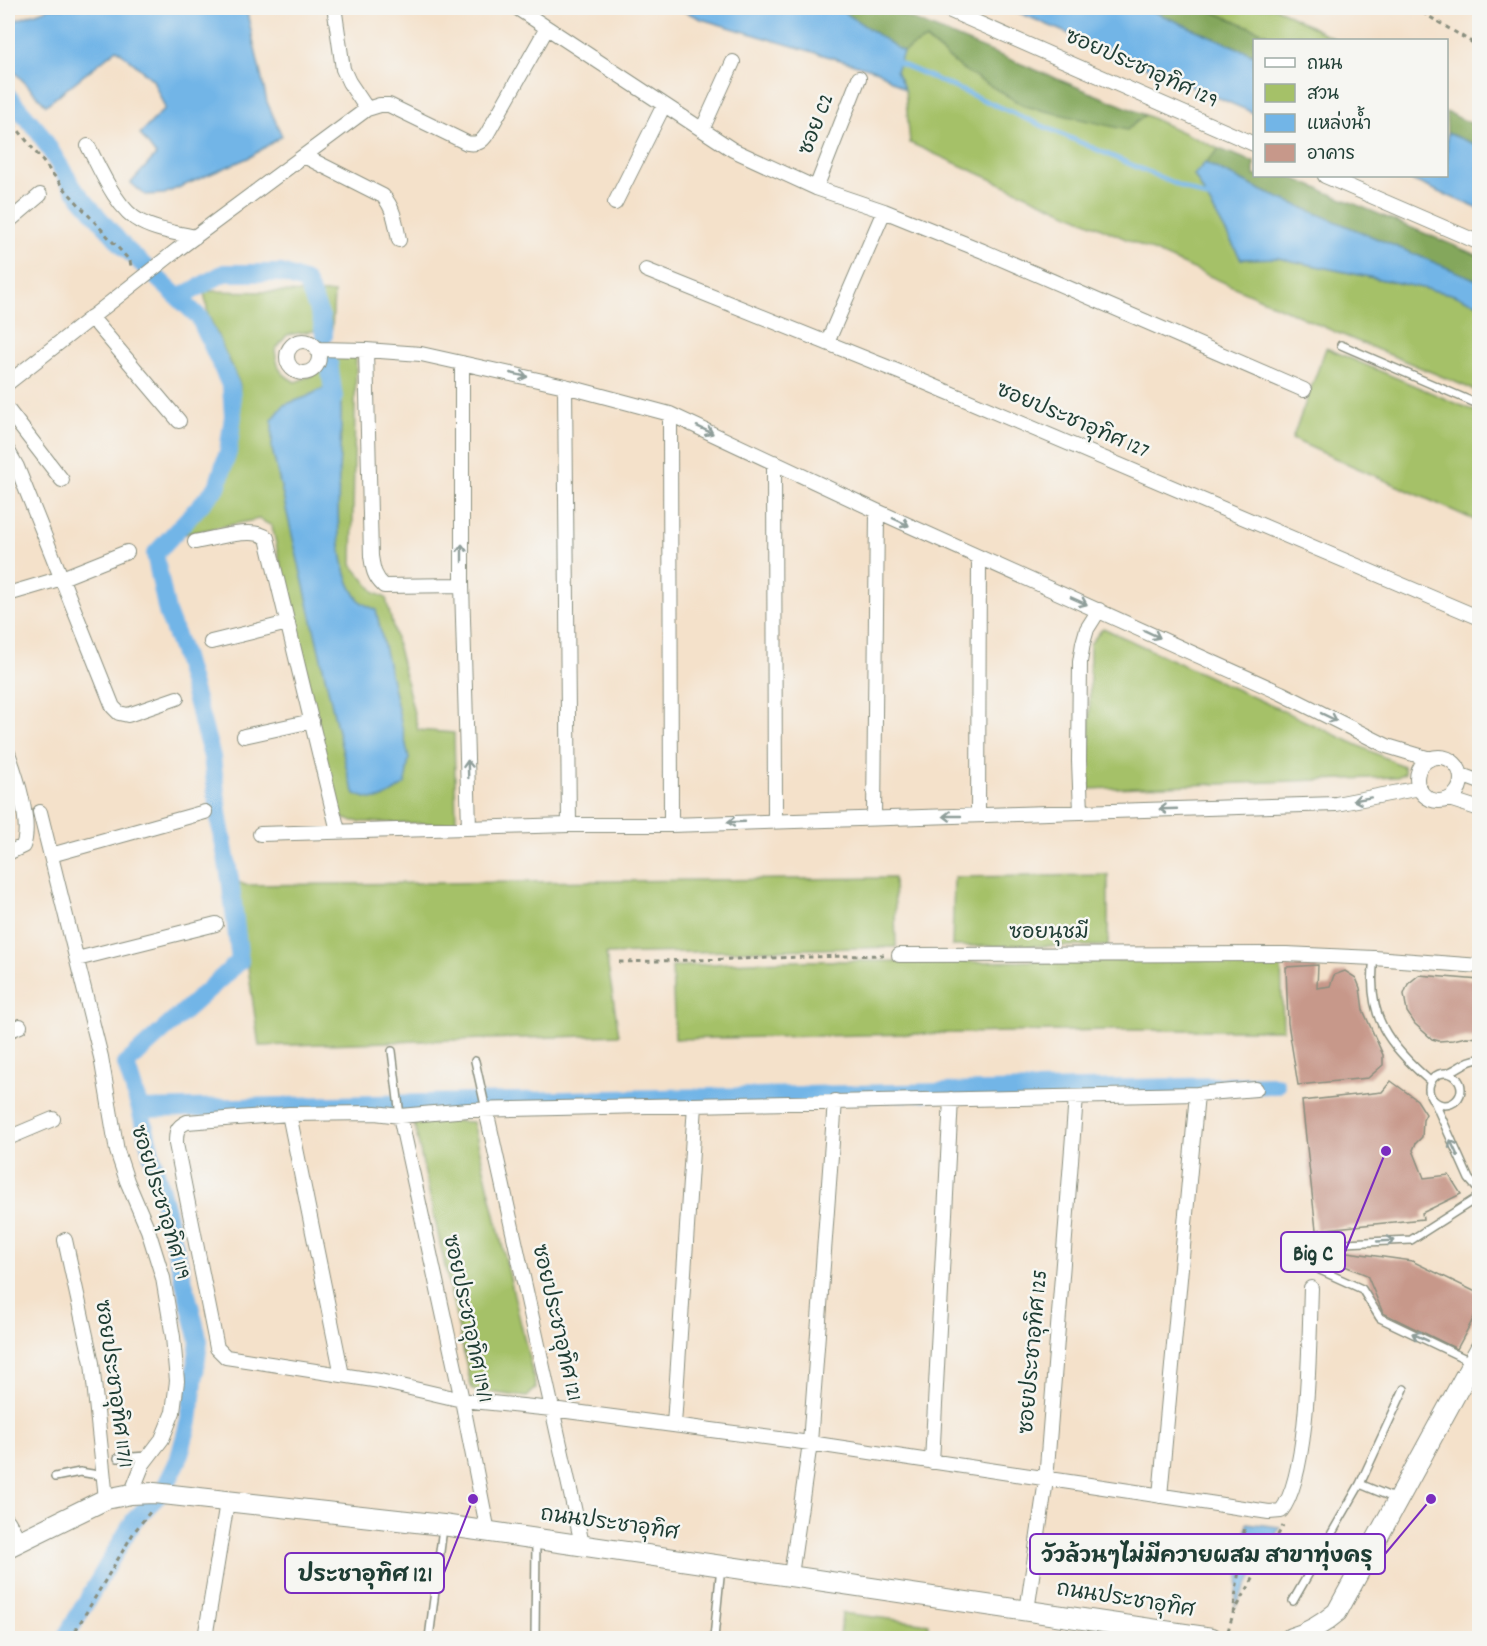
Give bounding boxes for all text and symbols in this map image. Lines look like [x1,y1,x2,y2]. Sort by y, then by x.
street label: ซอยประชาอุทิศ 129 [1060,23,1222,117]
legend [1253,39,1448,177]
text: ถนน [1307,53,1342,78]
text: สวน [1307,83,1339,108]
street label: ซอย C2 [793,90,843,160]
text: แหล่งน้ำ [1307,106,1371,138]
text: อาคาร [1307,143,1355,168]
one-way arrow [509,370,528,382]
street label: ซอยประชาอุทิศ 127 [991,376,1153,468]
one-way arrow [696,425,714,436]
one-way arrow [891,516,909,528]
one-way arrow [456,543,468,563]
one-way arrow [1069,596,1088,607]
one-way arrow [1143,629,1161,641]
one-way arrow [1319,711,1337,723]
one-way arrow [462,759,473,779]
one-way arrow [1353,794,1372,805]
one-way arrow [1158,803,1178,815]
one-way arrow [942,810,962,821]
one-way arrow [726,817,746,828]
street label: ซอยนุชมี [1009,919,1089,949]
street label: ซอยประชาอุทิศ 119 [121,1122,197,1284]
one-way arrow [1447,1139,1459,1157]
street label: ซอยประชาอุทิศ 119/1 [434,1232,498,1406]
callout: Big C [1281,1232,1345,1272]
one-way arrow [1376,1235,1396,1246]
text: Big C [1293,1240,1333,1271]
street label: ซอยประชาอุทิศ 121 [522,1242,588,1404]
street label: ซอยประชาอุทิศ 125 [1013,1269,1057,1435]
street label: ซอยประชาอุทิศ 117/1 [85,1298,139,1470]
one-way arrow [1411,1331,1429,1343]
street label: ถนนประชาอุทิศ [538,1500,682,1550]
callout: วัวล้วนๆไม่มีควายผสม สาขาทุ่งครุ [1030,1534,1385,1574]
text: วัวล้วนๆไม่มีควายผสม สาขาทุ่งครุ [1041,1540,1373,1573]
callout: ประชาอุทิศ 121 [285,1553,444,1593]
text: ประชาอุทิศ 121 [298,1561,432,1592]
street label: ถนนประชาอุทิศ [1054,1575,1198,1627]

